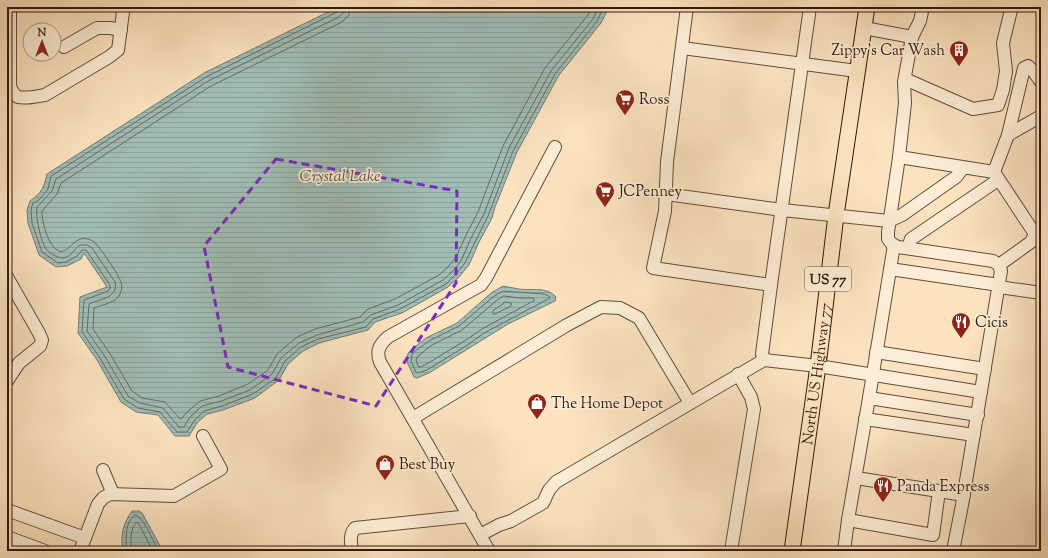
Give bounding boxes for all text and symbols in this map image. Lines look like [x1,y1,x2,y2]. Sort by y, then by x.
north arrow [22,22,62,62]
text: N [37,25,47,41]
building icon: Zippy's Car Wash [948,39,970,67]
place label: Zippy's Car Wash [831,41,945,62]
supermarket icon: Ross [614,88,636,116]
place label: Ross [639,90,669,111]
water label: Crystal Lake [299,166,381,189]
supermarket icon: JCPenney [594,180,616,208]
place label: JCPenney [618,182,683,203]
road number: US 77 [805,267,851,291]
street label: North US Highway 77 [798,301,838,446]
restaurant icon: Cicis [950,311,972,339]
place label: Cicis [975,313,1008,334]
shop icon: The Home Depot [526,392,548,420]
place label: The Home Depot [551,394,663,415]
shop icon: Best Buy [374,453,396,481]
place label: Best Buy [399,455,456,476]
restaurant icon: Panda Express [872,475,894,503]
place label: Panda Express [897,477,989,498]

